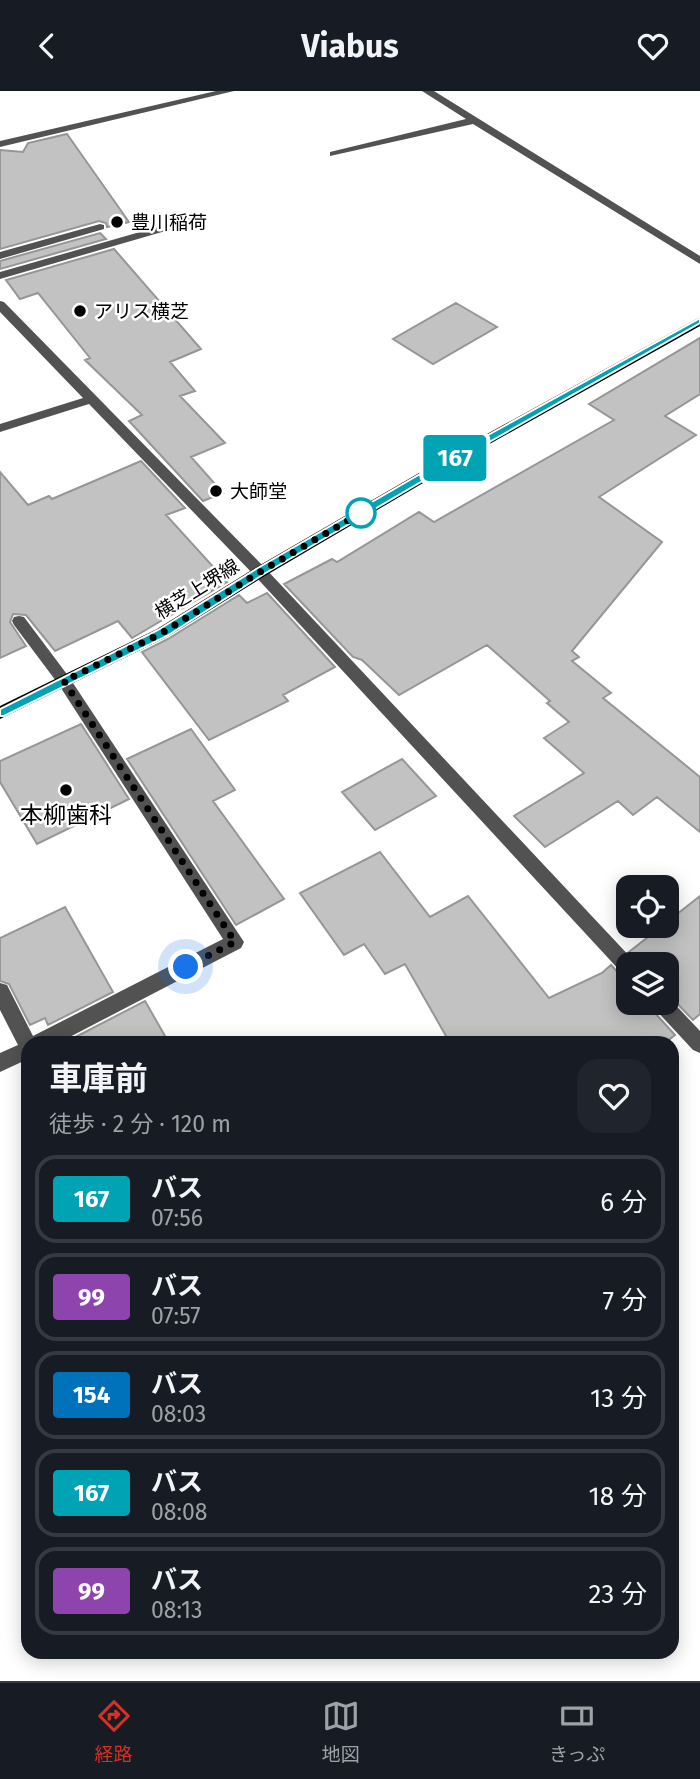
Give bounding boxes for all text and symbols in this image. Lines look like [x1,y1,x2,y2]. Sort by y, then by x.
icon: back [28,27,66,65]
text: Viabus [301,27,399,65]
icon: heart [634,27,672,65]
place label: 豊川稲荷 [131,211,207,234]
marker: 豊川稲荷 [109,214,125,230]
place label: アリス横芝 [94,300,189,323]
marker: アリス横芝 [72,303,88,319]
line badge: 167 [415,435,495,481]
text: 167 [437,444,473,472]
place label: 大師堂 [230,480,287,503]
marker: 大師堂 [208,483,224,499]
unlabelled marker [346,498,376,528]
street label: 横芝上堺線 [151,554,243,624]
marker: 本柳歯科 [58,782,74,798]
place label: 本柳歯科 [20,801,112,829]
map controls [616,875,679,1015]
button: locate [616,875,679,938]
your location [168,949,203,984]
button: layers [616,952,679,1015]
text: 車庫前 [49,1059,148,1099]
button: heart [577,1059,651,1133]
text: 徒歩 · 2 分 · 120 m [49,1110,231,1138]
text: バス [151,1173,203,1204]
text: 167 [74,1185,109,1213]
text: 6 分 [600,1187,647,1218]
text: 07:56 [151,1204,203,1232]
text: バス [151,1271,203,1302]
text: 99 [78,1283,105,1311]
text: 7 分 [603,1285,647,1316]
text: 07:57 [151,1302,200,1330]
text: バス [151,1369,203,1400]
text: 154 [73,1381,110,1409]
text: 13 分 [590,1383,647,1414]
text: 08:03 [151,1400,206,1428]
text: バス [151,1467,203,1498]
text: 167 [74,1479,109,1507]
text: 18 分 [589,1481,647,1512]
text: 08:08 [151,1498,208,1526]
text: バス [151,1565,203,1596]
text: 99 [78,1577,105,1605]
text: 23 分 [588,1579,647,1610]
text: 08:13 [151,1596,203,1624]
tab: 経路 [95,1697,133,1766]
tab: 地図 [322,1697,360,1766]
tab: きっぷ [549,1697,605,1766]

